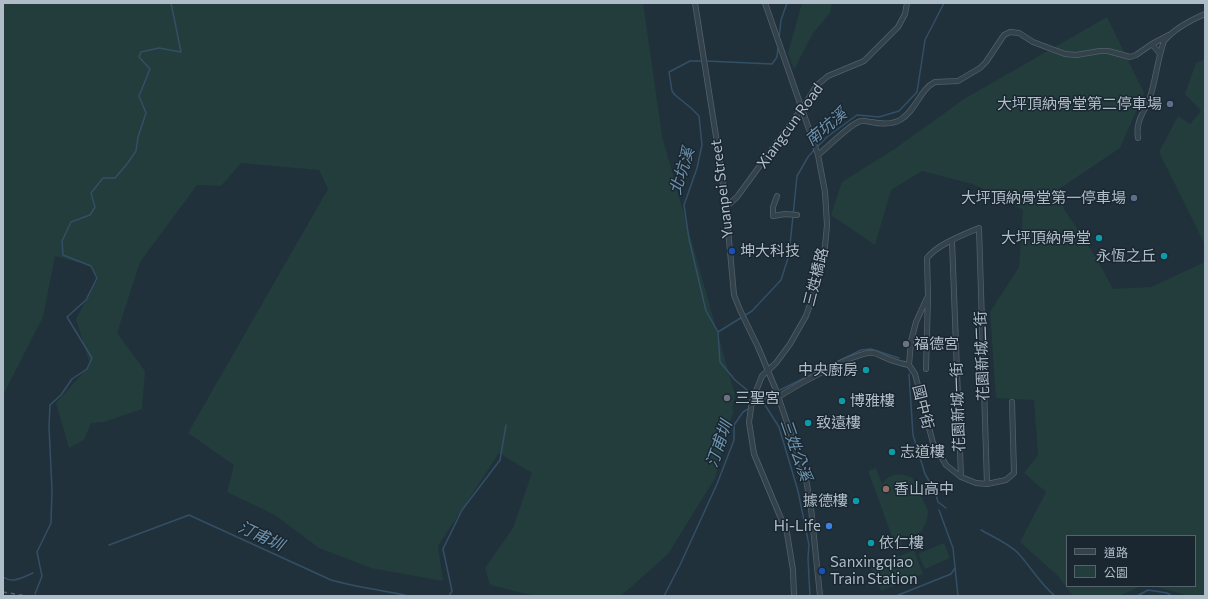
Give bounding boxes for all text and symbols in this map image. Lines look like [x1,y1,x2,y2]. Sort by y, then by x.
street label: Xiangcun Road [753,80,827,172]
place label: 大坪頂納骨堂第二停車場 [997,95,1162,113]
marker: 大坪頂納骨堂第二停車場 [1165,99,1175,109]
water label: 南坑溪 [801,104,851,150]
street label: Yuanpei Street [707,138,737,240]
water label: 北坑溪 [666,145,698,197]
place label: 大坪頂納骨堂第一停車場 [961,189,1126,207]
marker: 大坪頂納骨堂第一停車場 [1129,193,1139,203]
place label: 大坪頂納骨堂 [1001,229,1091,247]
marker: 大坪頂納骨堂 [1094,233,1104,243]
place label: 坤大科技 [740,242,800,260]
marker: 坤大科技 [727,246,737,256]
street label: 三姓橋路 [800,246,832,308]
place label: 永恆之丘 [1096,247,1156,265]
marker: 永恆之丘 [1159,251,1169,261]
street label: 花園新城二街 [971,311,993,401]
place label: 福德宮 [914,335,959,353]
marker: 福德宮 [901,339,911,349]
place label: 中央廚房 [798,361,858,379]
street label: 花園新城一街 [947,362,969,452]
marker: 中央廚房 [861,365,871,375]
street label: 國中街 [909,383,937,431]
place label: 三聖宮 [735,389,780,407]
place label: 博雅樓 [850,392,895,410]
marker: 三聖宮 [722,393,732,403]
marker: 博雅樓 [837,396,847,406]
place label: 致遠樓 [816,414,861,432]
water label: 三姓公溪 [777,417,815,483]
water label: 汀甫圳 [702,418,736,470]
marker: 致遠樓 [803,418,813,428]
place label: 志道樓 [900,443,945,461]
marker: 志道樓 [887,447,897,457]
place label: 香山高中 [894,480,954,498]
marker: 香山高中 [881,484,891,494]
place label: 據德樓 [803,492,848,510]
marker: 據德樓 [851,496,861,506]
water label: 汀甫圳 [235,517,287,555]
place label: Hi-Life [774,517,821,535]
marker: Hi-Life [824,521,834,531]
place label: 依仁樓 [879,534,924,552]
legend [1066,535,1196,587]
marker: 依仁樓 [866,538,876,548]
text: 道路 [1104,545,1128,559]
place label: Sanxingqiao Train Station [830,553,918,588]
text: 公園 [1104,565,1128,579]
marker: Sanxingqiao Train Station [817,566,827,576]

